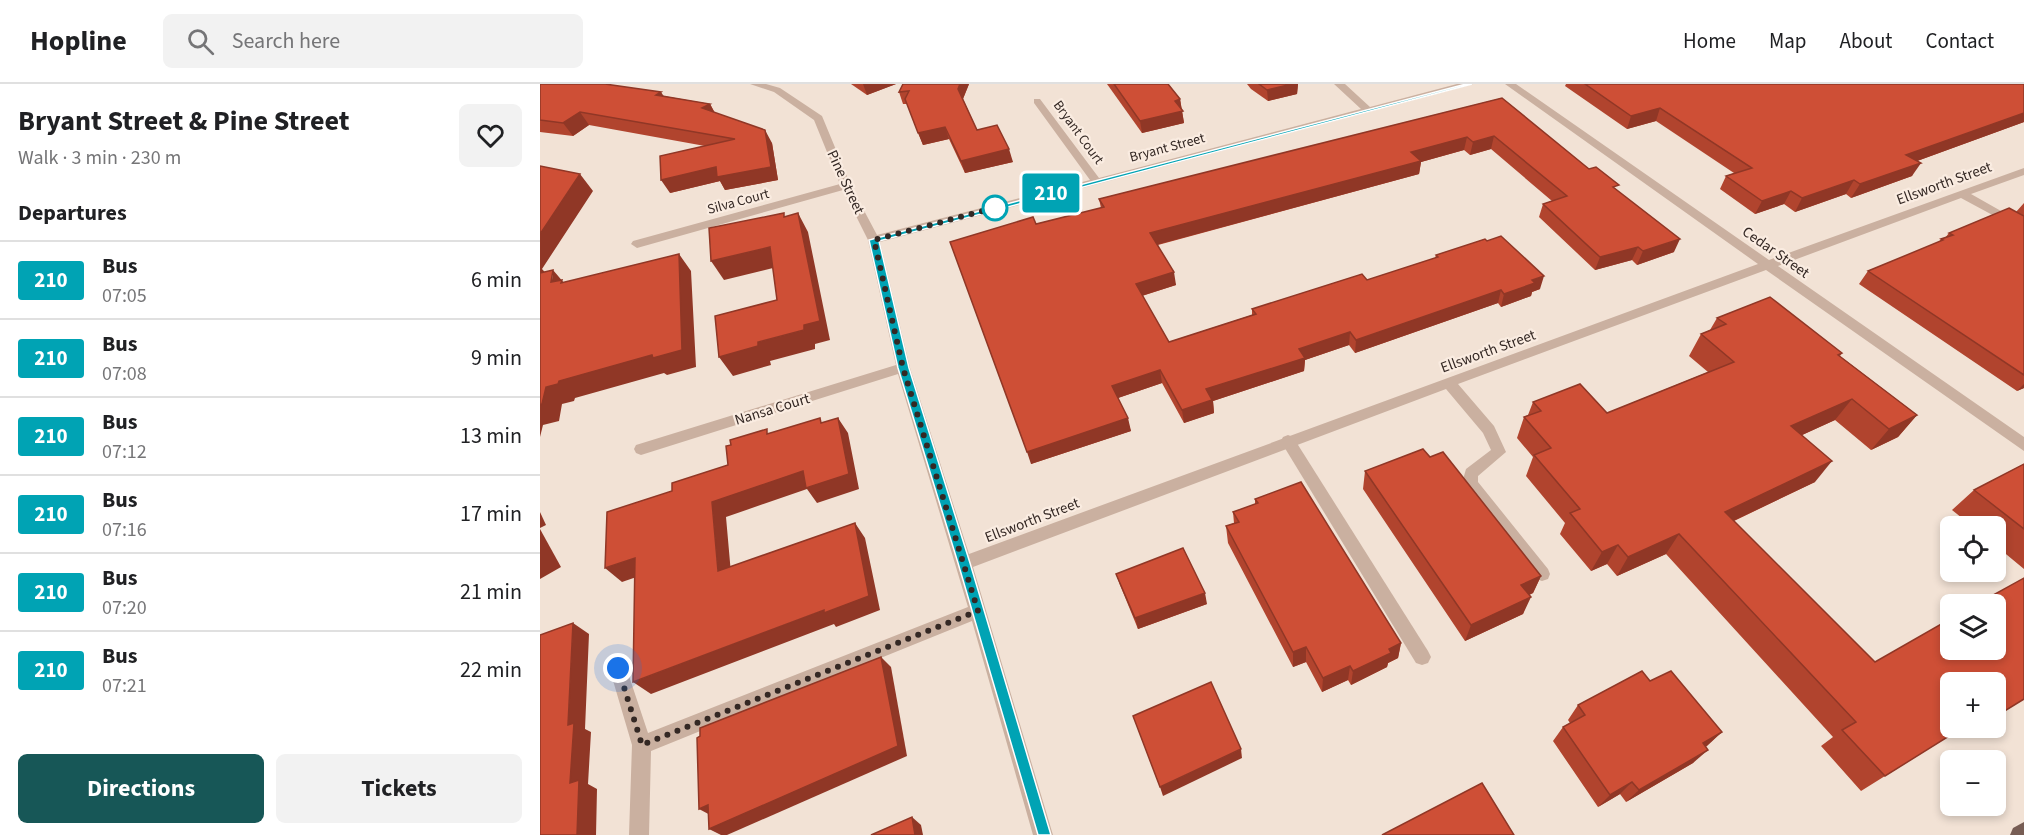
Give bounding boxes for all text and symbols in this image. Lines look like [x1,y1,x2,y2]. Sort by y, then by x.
search box [163,14,583,68]
text: Hopline [30,21,127,61]
icon: search [184,25,217,58]
text: Search here [232,25,340,57]
text: Home [1683,26,1736,56]
text: Map [1769,26,1807,56]
text: About [1840,26,1892,56]
text: Contact [1925,26,1994,56]
street label: Bryant Court [1048,96,1108,169]
text: Bryant Street & Pine Street [18,101,349,141]
button: heart [459,104,522,167]
street label: Bryant Street [1127,128,1207,168]
text: Walk · 3 min · 230 m [18,144,181,172]
street label: Pine Street [822,147,870,218]
street label: Ellsworth Street [1894,157,1995,210]
line badge: 210 [1016,174,1086,212]
text: 210 [1034,178,1068,208]
street label: Silva Court [705,184,772,220]
unlabelled marker [982,195,1008,221]
text: Departures [18,197,127,229]
street label: Cedar Street [1738,222,1814,283]
text: Bus [102,250,138,282]
text: 6 min [471,264,522,296]
text: 210 [34,265,68,295]
text: 07:05 [102,282,147,310]
street label: Ellsworth Street [1438,325,1539,378]
text: Bus [102,328,138,360]
text: 9 min [471,342,522,374]
text: 210 [34,343,68,373]
text: 07:08 [102,360,147,388]
street label: Nansa Court [732,388,812,431]
text: Bus [102,406,138,438]
text: 13 min [460,420,522,452]
text: 210 [34,421,68,451]
text: 07:12 [102,438,147,466]
text: Bus [102,484,138,516]
street label: Ellsworth Street [982,493,1082,548]
text: 17 min [460,498,522,530]
text: 210 [34,499,68,529]
text: 07:16 [102,516,147,544]
map controls [1940,516,2006,816]
button: locate [1940,516,2006,582]
text: Bus [102,562,138,594]
text: 21 min [460,576,522,608]
text: 210 [34,577,68,607]
text: 07:20 [102,594,147,622]
button: layers [1940,594,2006,660]
text: Bus [102,640,138,672]
your location [603,653,633,683]
text: 22 min [460,654,522,686]
text: 210 [34,655,68,685]
text: 07:21 [102,672,147,700]
button: + [1940,672,2006,738]
button: − [1940,750,2006,816]
button: Directions [18,754,264,823]
button: Tickets [276,754,522,823]

